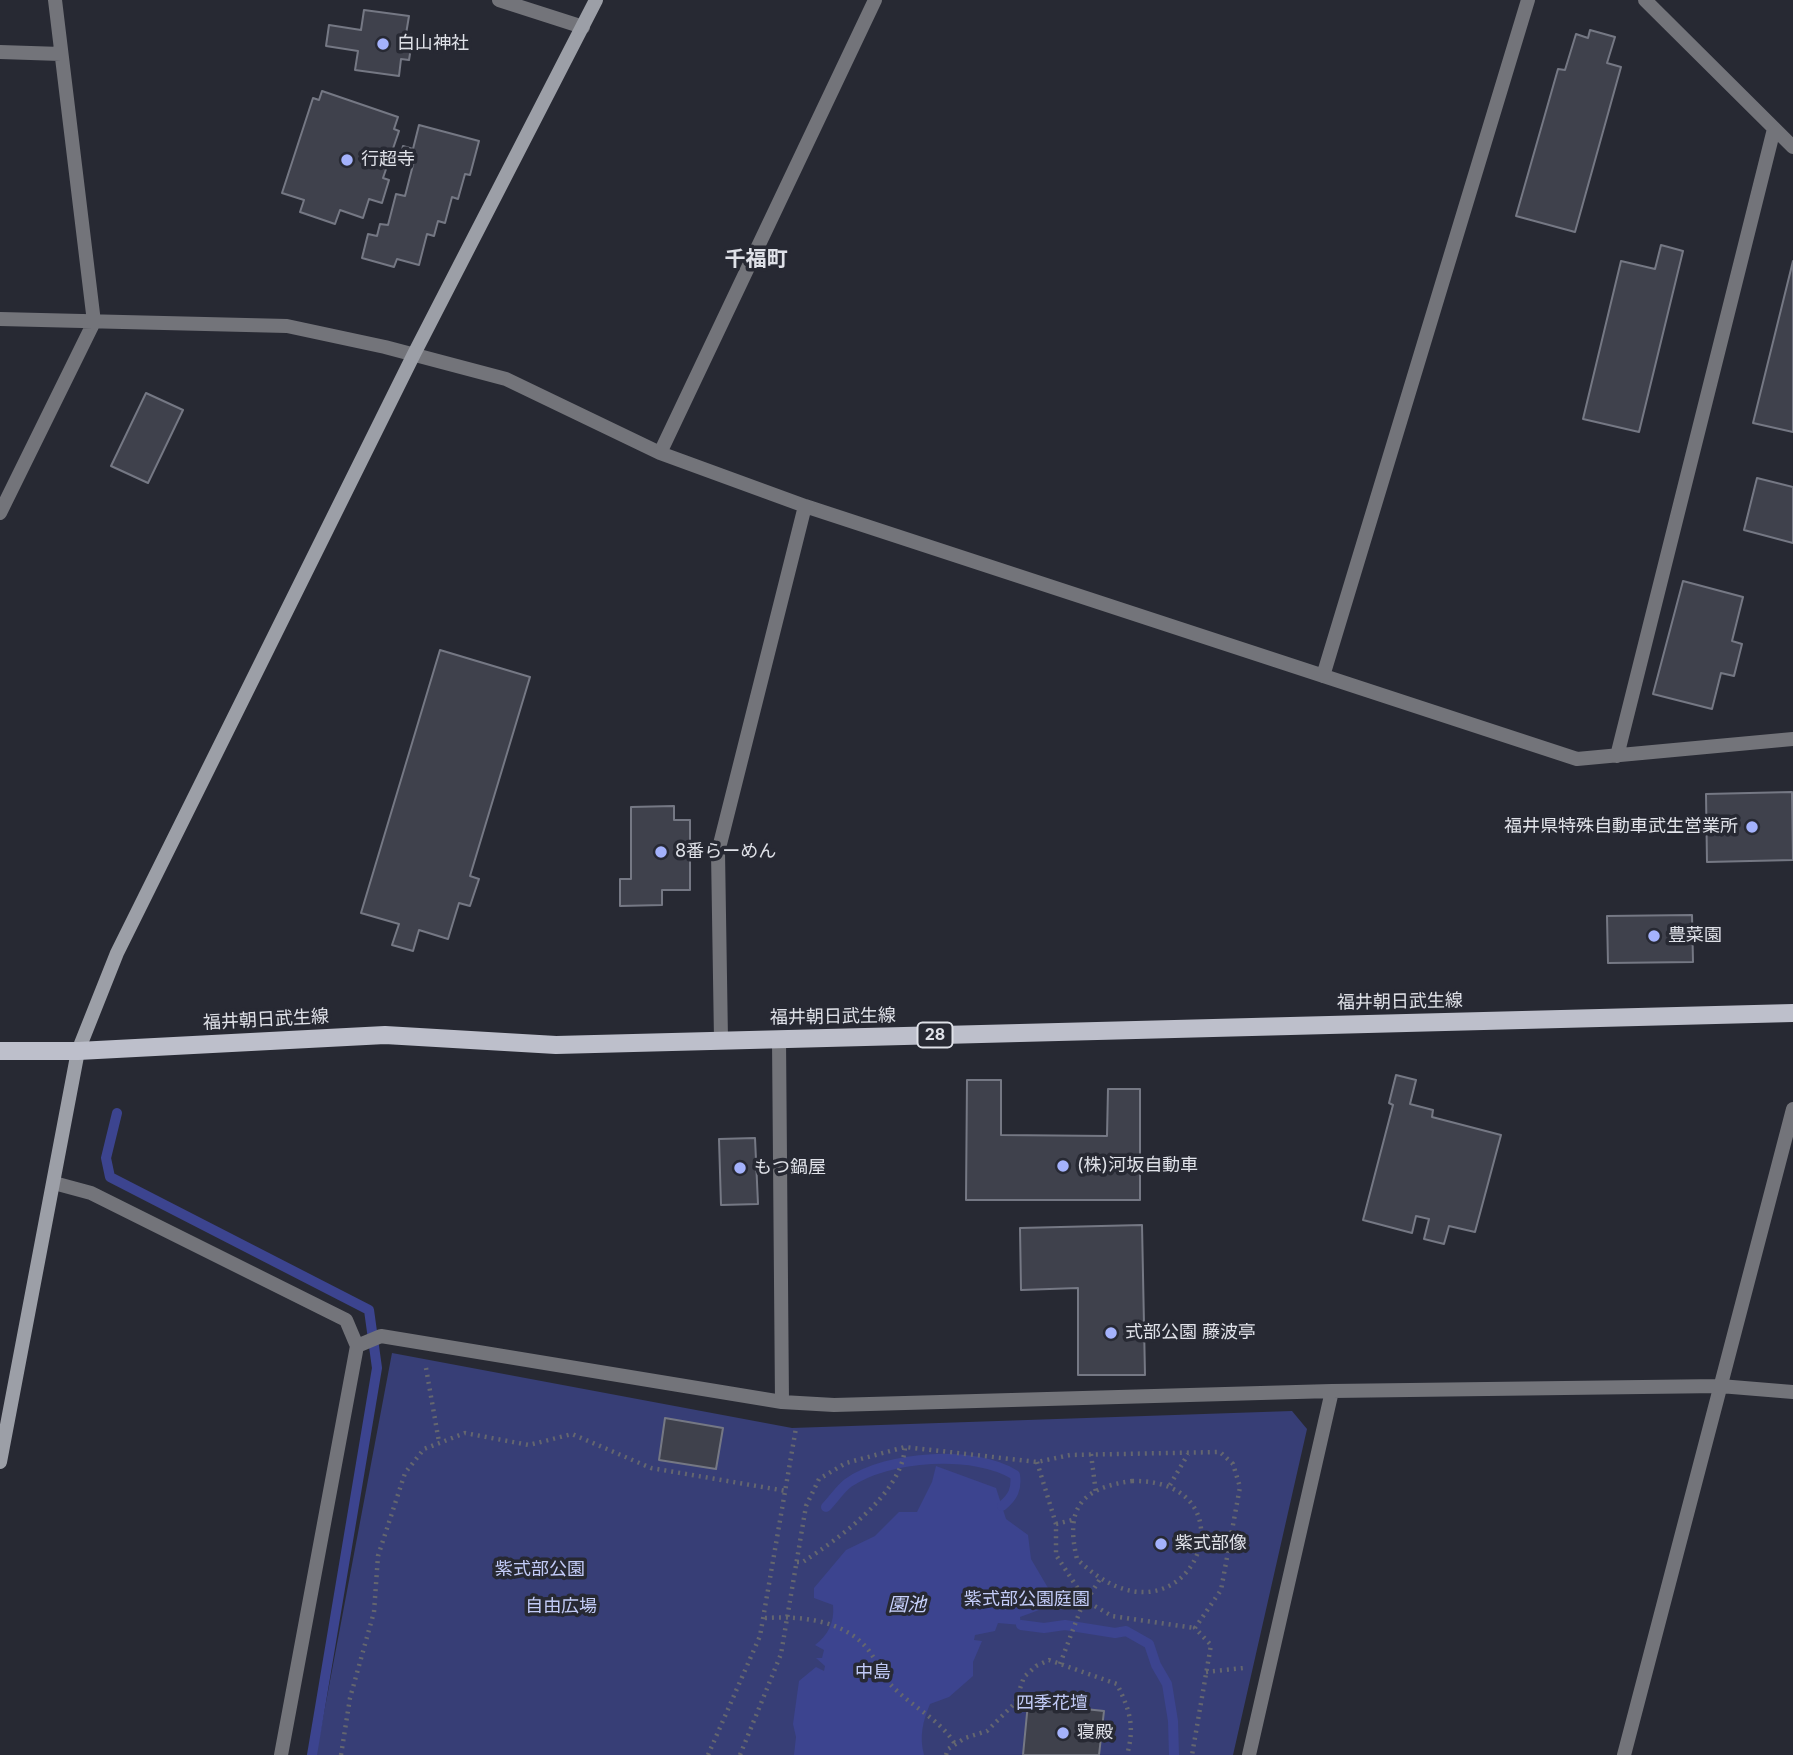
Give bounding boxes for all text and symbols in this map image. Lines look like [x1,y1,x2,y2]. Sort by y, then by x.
place label: 白山神社 [397,33,469,55]
marker: 白山神社 [375,36,391,52]
place label: 行超寺 [361,149,415,171]
marker: 行超寺 [339,152,355,168]
district label: 千福町 [725,247,787,273]
place label: 福井県特殊自動車武生営業所 [1504,816,1738,838]
marker: 福井県特殊自動車武生営業所 [1744,819,1760,835]
place label: 8番らーめん [675,841,776,863]
marker: 8番らーめん [653,844,669,860]
place label: 豊菜園 [1668,925,1722,947]
marker: 豊菜園 [1646,928,1662,944]
street label: 福井朝日武生線 [1337,990,1463,1014]
street label: 福井朝日武生線 [770,1005,896,1029]
street label: 福井朝日武生線 [203,1006,329,1034]
road number: 28 [918,1023,953,1048]
place label: (株)河坂自動車 [1077,1155,1198,1177]
place label: もつ鍋屋 [754,1157,826,1179]
marker: (株)河坂自動車 [1055,1158,1071,1174]
marker: もつ鍋屋 [732,1160,748,1176]
place label: 式部公園 藤波亭 [1125,1322,1256,1344]
marker: 式部公園 藤波亭 [1103,1325,1119,1341]
place label: 紫式部像 [1175,1533,1247,1555]
marker: 紫式部像 [1153,1536,1169,1552]
park label: 紫式部公園 [495,1559,585,1581]
park label: 紫式部公園庭園 [964,1589,1090,1611]
water label: 園池 [888,1594,926,1616]
park label: 自由広場 [525,1596,597,1618]
park label: 中島 [855,1662,891,1684]
park label: 四季花壇 [1016,1693,1088,1715]
place label: 寝殿 [1077,1722,1113,1744]
marker: 寝殿 [1055,1725,1071,1741]

